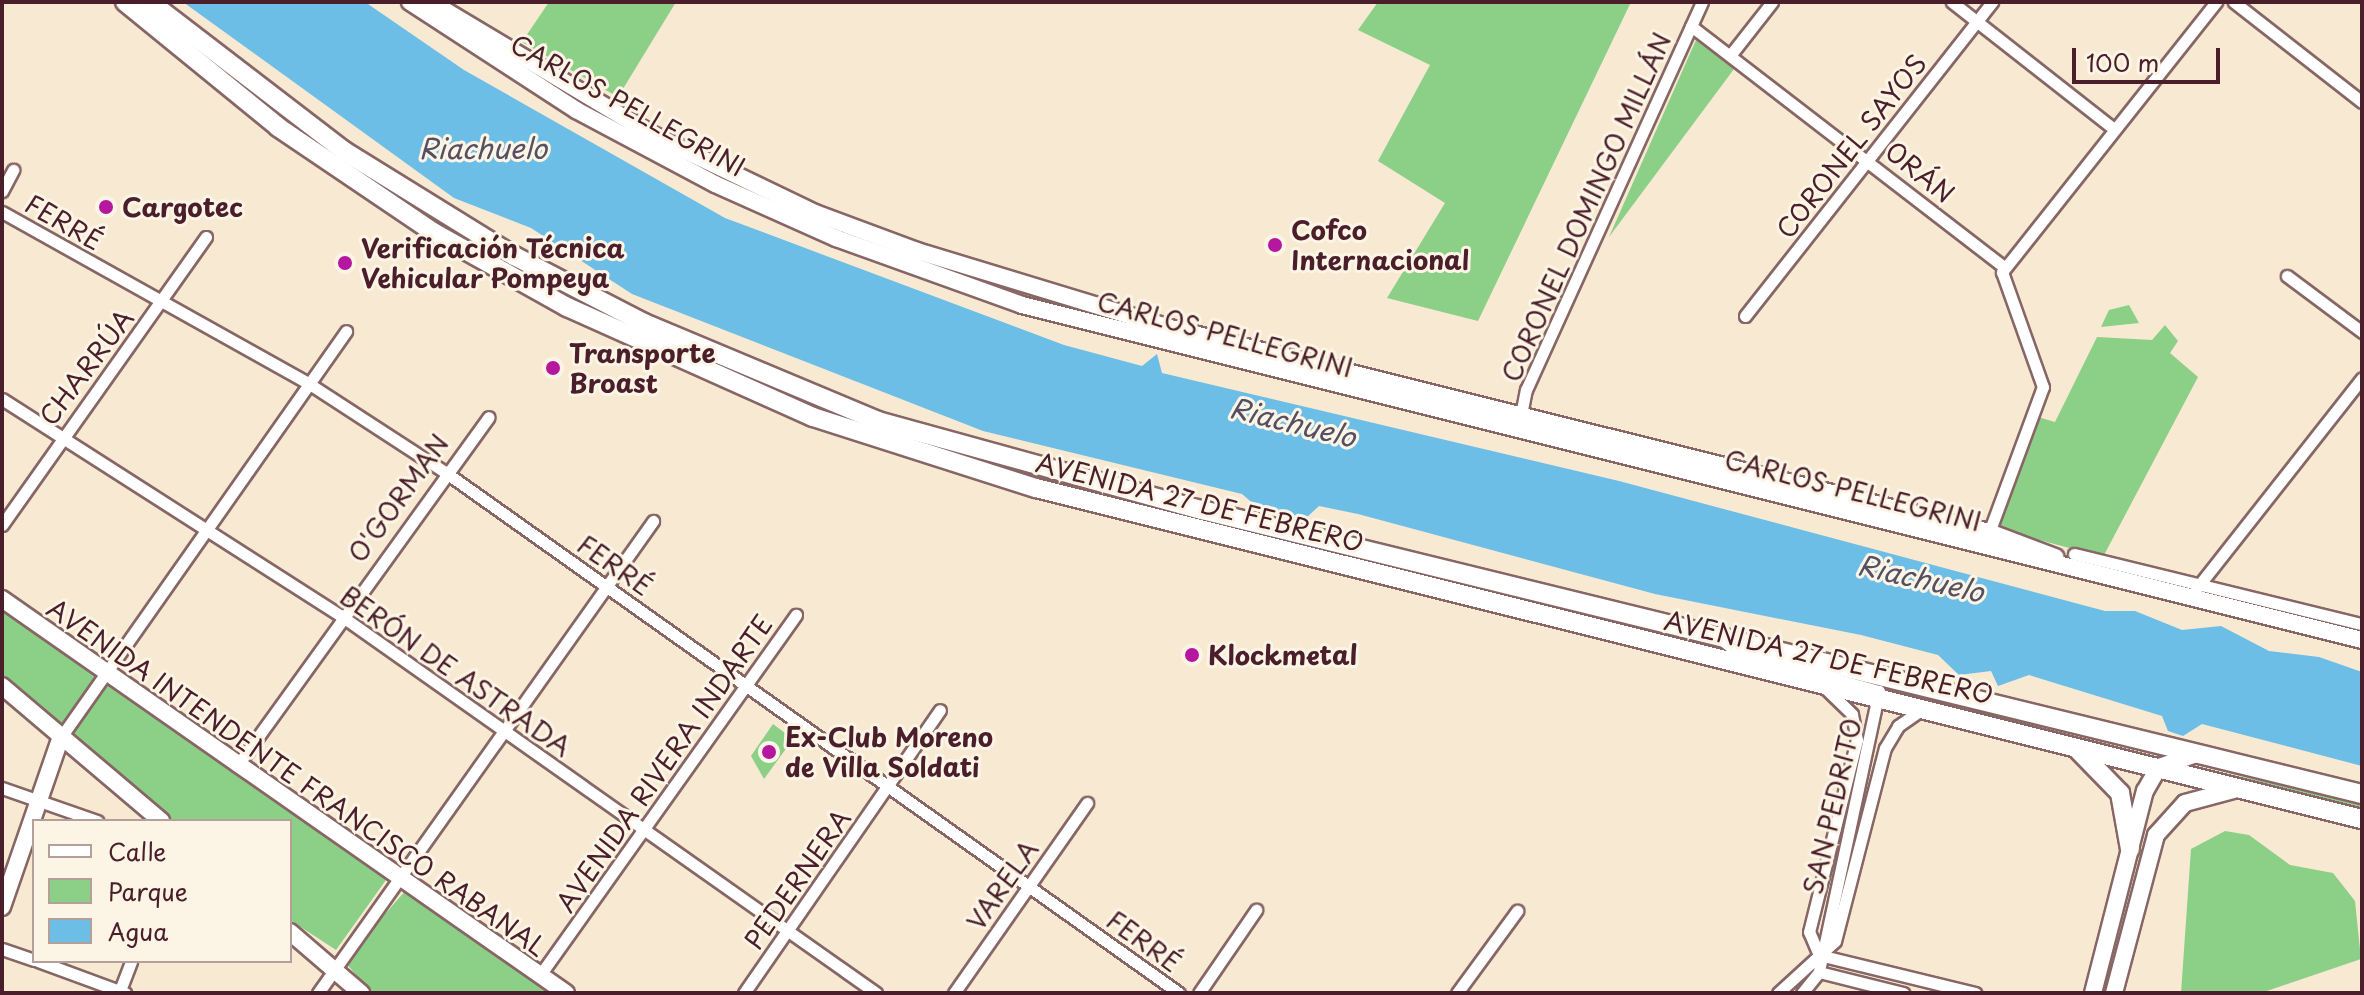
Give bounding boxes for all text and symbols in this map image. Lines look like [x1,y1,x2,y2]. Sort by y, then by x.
street label: CORONEL DOMINGO MILLÁN [1494,26,1678,388]
street label: CARLOS PELLEGRINI [504,27,752,183]
scale bar [2076,32,2224,82]
text: 100 m [2086,44,2159,80]
street label: CORONEL SAYOS [1770,48,1932,244]
water label: Riachuelo [419,131,547,165]
street label: ORÁN [1879,135,1961,209]
street label: FERRÉ [20,187,108,257]
place label: Cargotec [122,191,243,223]
marker: Cargotec [97,198,115,216]
place label: Cofco Internacional [1291,214,1469,276]
place label: Verificación Técnica Vehicular Pompeya [361,232,624,294]
marker: Cofco Internacional [1266,236,1284,254]
marker: Verificación Técnica Vehicular Pompeya [336,254,354,272]
street label: CARLOS PELLEGRINI [1093,285,1357,383]
street label: CHARRÚA [32,303,140,431]
place label: Transporte Broast [569,337,716,398]
marker: Transporte Broast [544,359,562,377]
water label: Riachuelo [1227,390,1359,454]
street label: O'GORMAN [341,428,455,568]
street label: CARLOS PELLEGRINI [1720,443,1986,537]
street label: AVENIDA 27 DE FEBRERO [1032,446,1368,558]
street label: FERRÉ [572,528,658,602]
water label: Riachuelo [1855,547,1987,609]
street label: BERÓN DE ASTRADA [333,578,579,764]
street label: AVENIDA INTENDENTE FRANCISCO RABANAL [42,592,552,962]
street label: AVENIDA 27 DE FEBRERO [1661,604,1997,710]
street label: AVENIDA RIVERA INDARTE [549,608,779,918]
place label: Klockmetal [1208,639,1357,671]
marker: Klockmetal [1183,646,1201,664]
street label: SAN PEDRITO [1796,715,1868,897]
place label: Ex-Club Moreno de Villa Soldati [785,721,993,782]
marker: Ex-Club Moreno de Villa Soldati [760,743,778,761]
street label: PEDERNERA [737,803,857,955]
legend [32,819,292,963]
text: Calle [108,833,166,869]
street label: VARELA [960,834,1044,936]
text: Parque [108,873,188,909]
street label: FERRÉ [1101,904,1187,978]
text: Agua [108,913,168,949]

